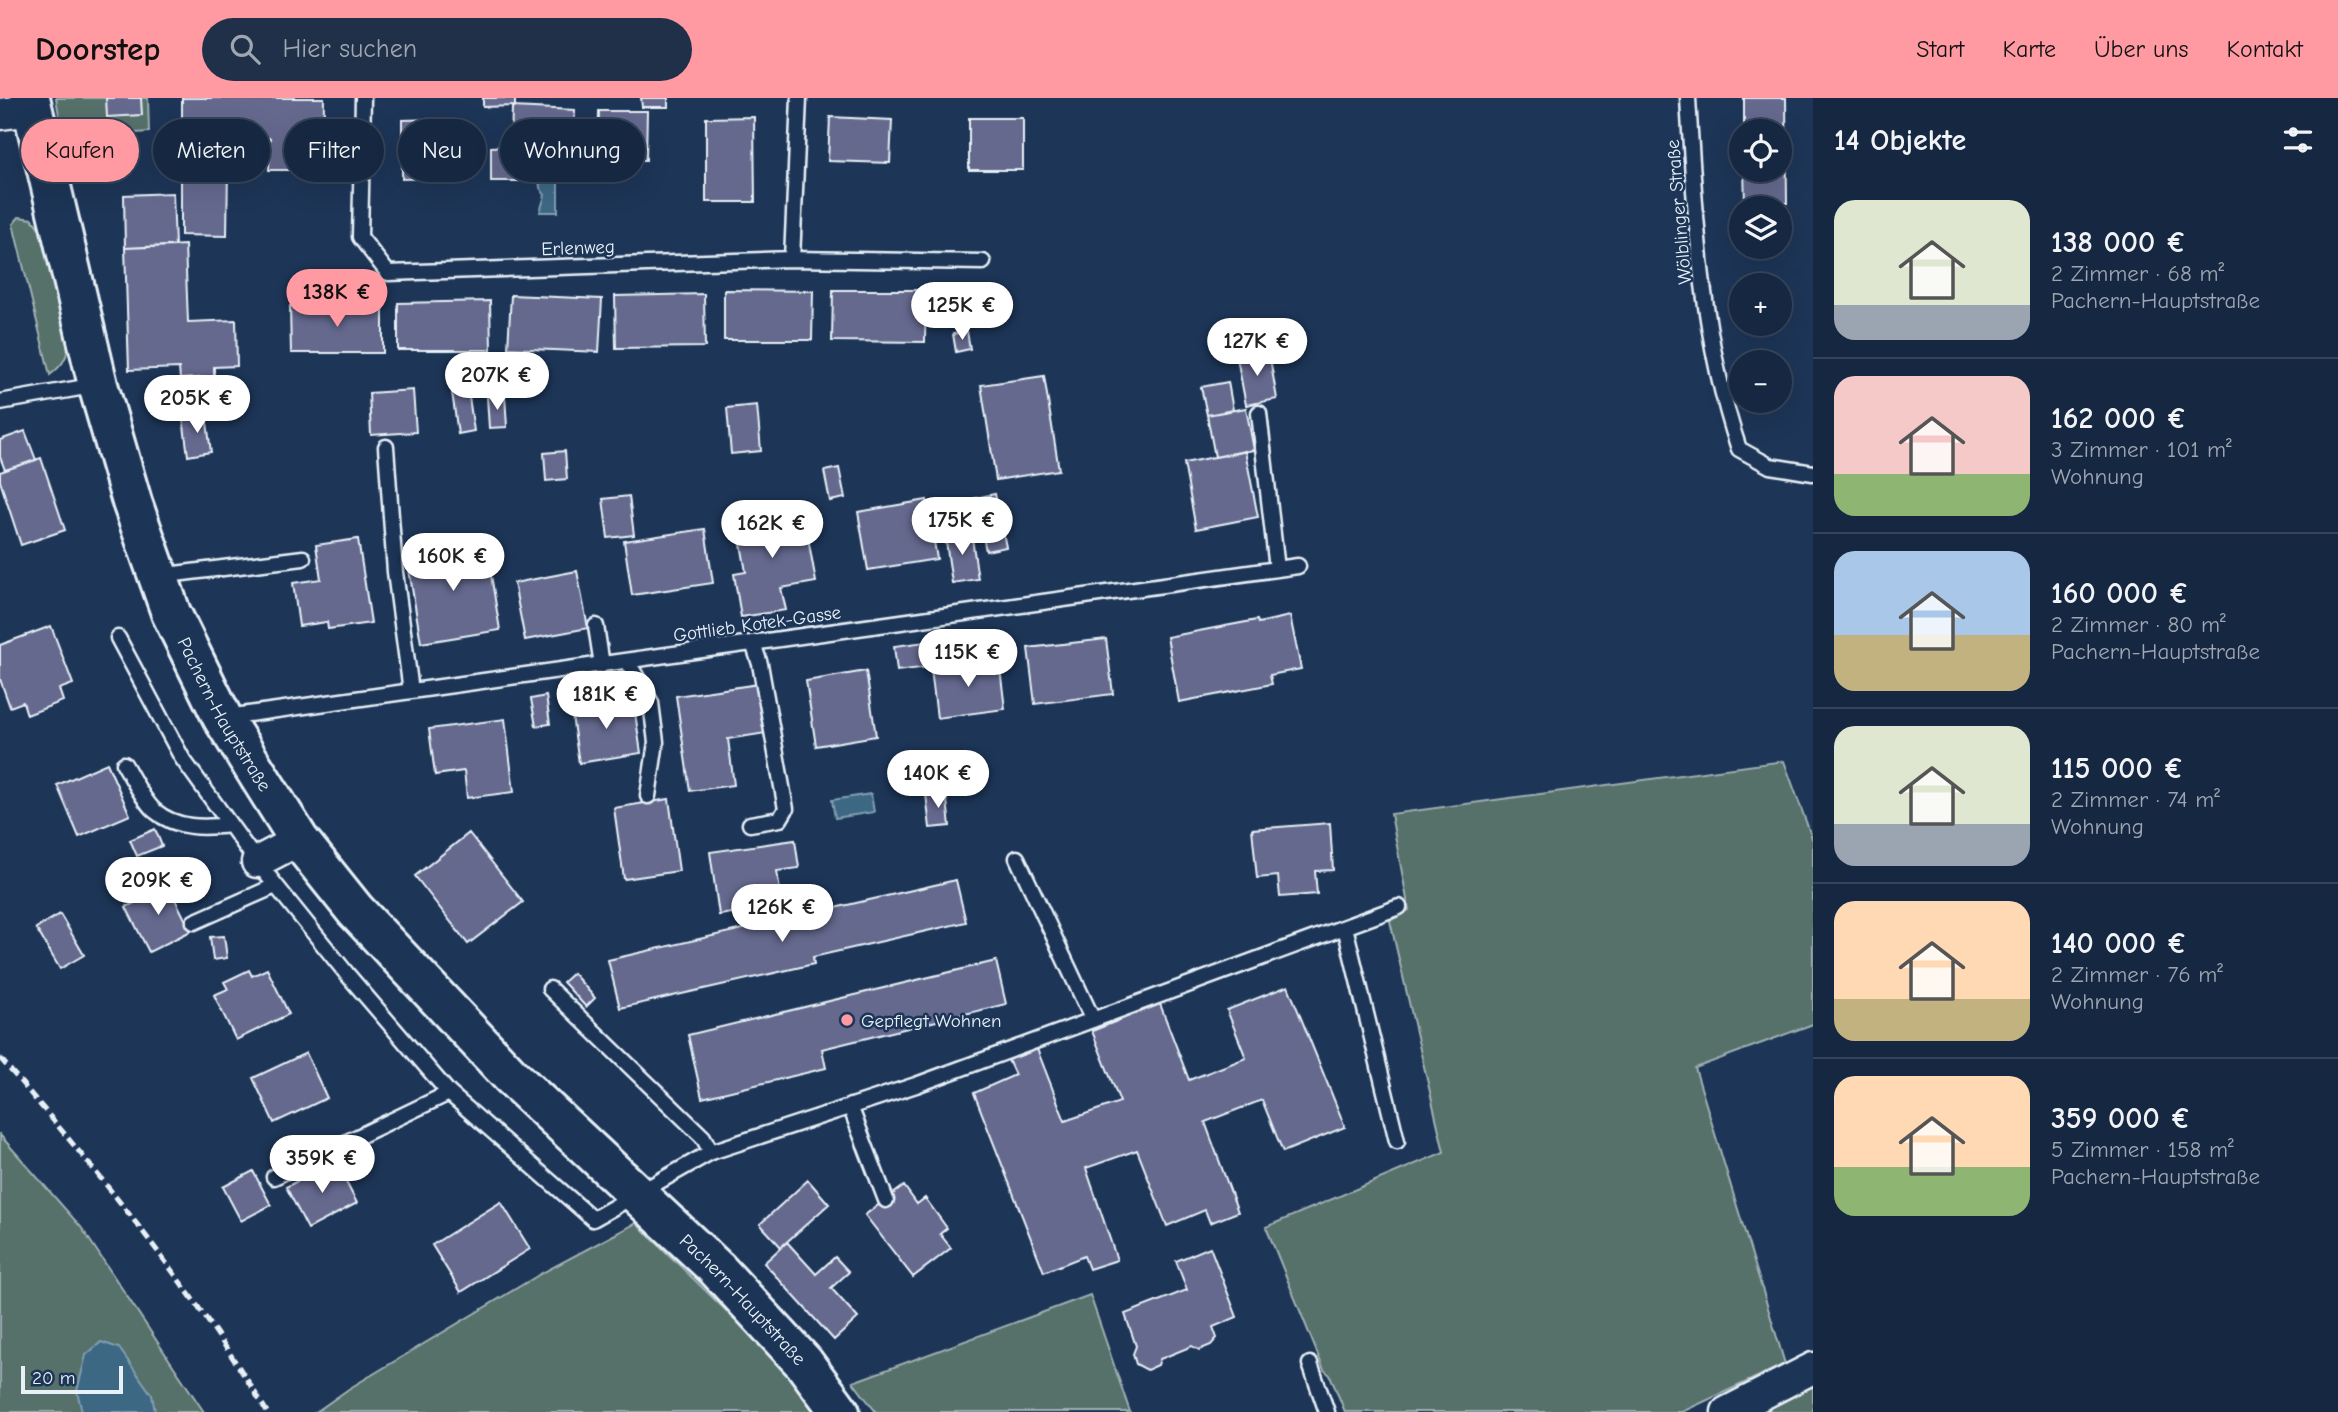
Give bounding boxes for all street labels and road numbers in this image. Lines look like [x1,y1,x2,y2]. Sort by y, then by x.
street label: Wölblinger Straße [1662,139,1696,285]
street label: Erlenweg [541,236,615,260]
street label: Gottlieb Kotek-Gasse [672,601,842,647]
street label: Pachern-Hauptstraße [173,634,276,796]
street label: Pachern-Hauptstraße [675,1230,810,1370]

